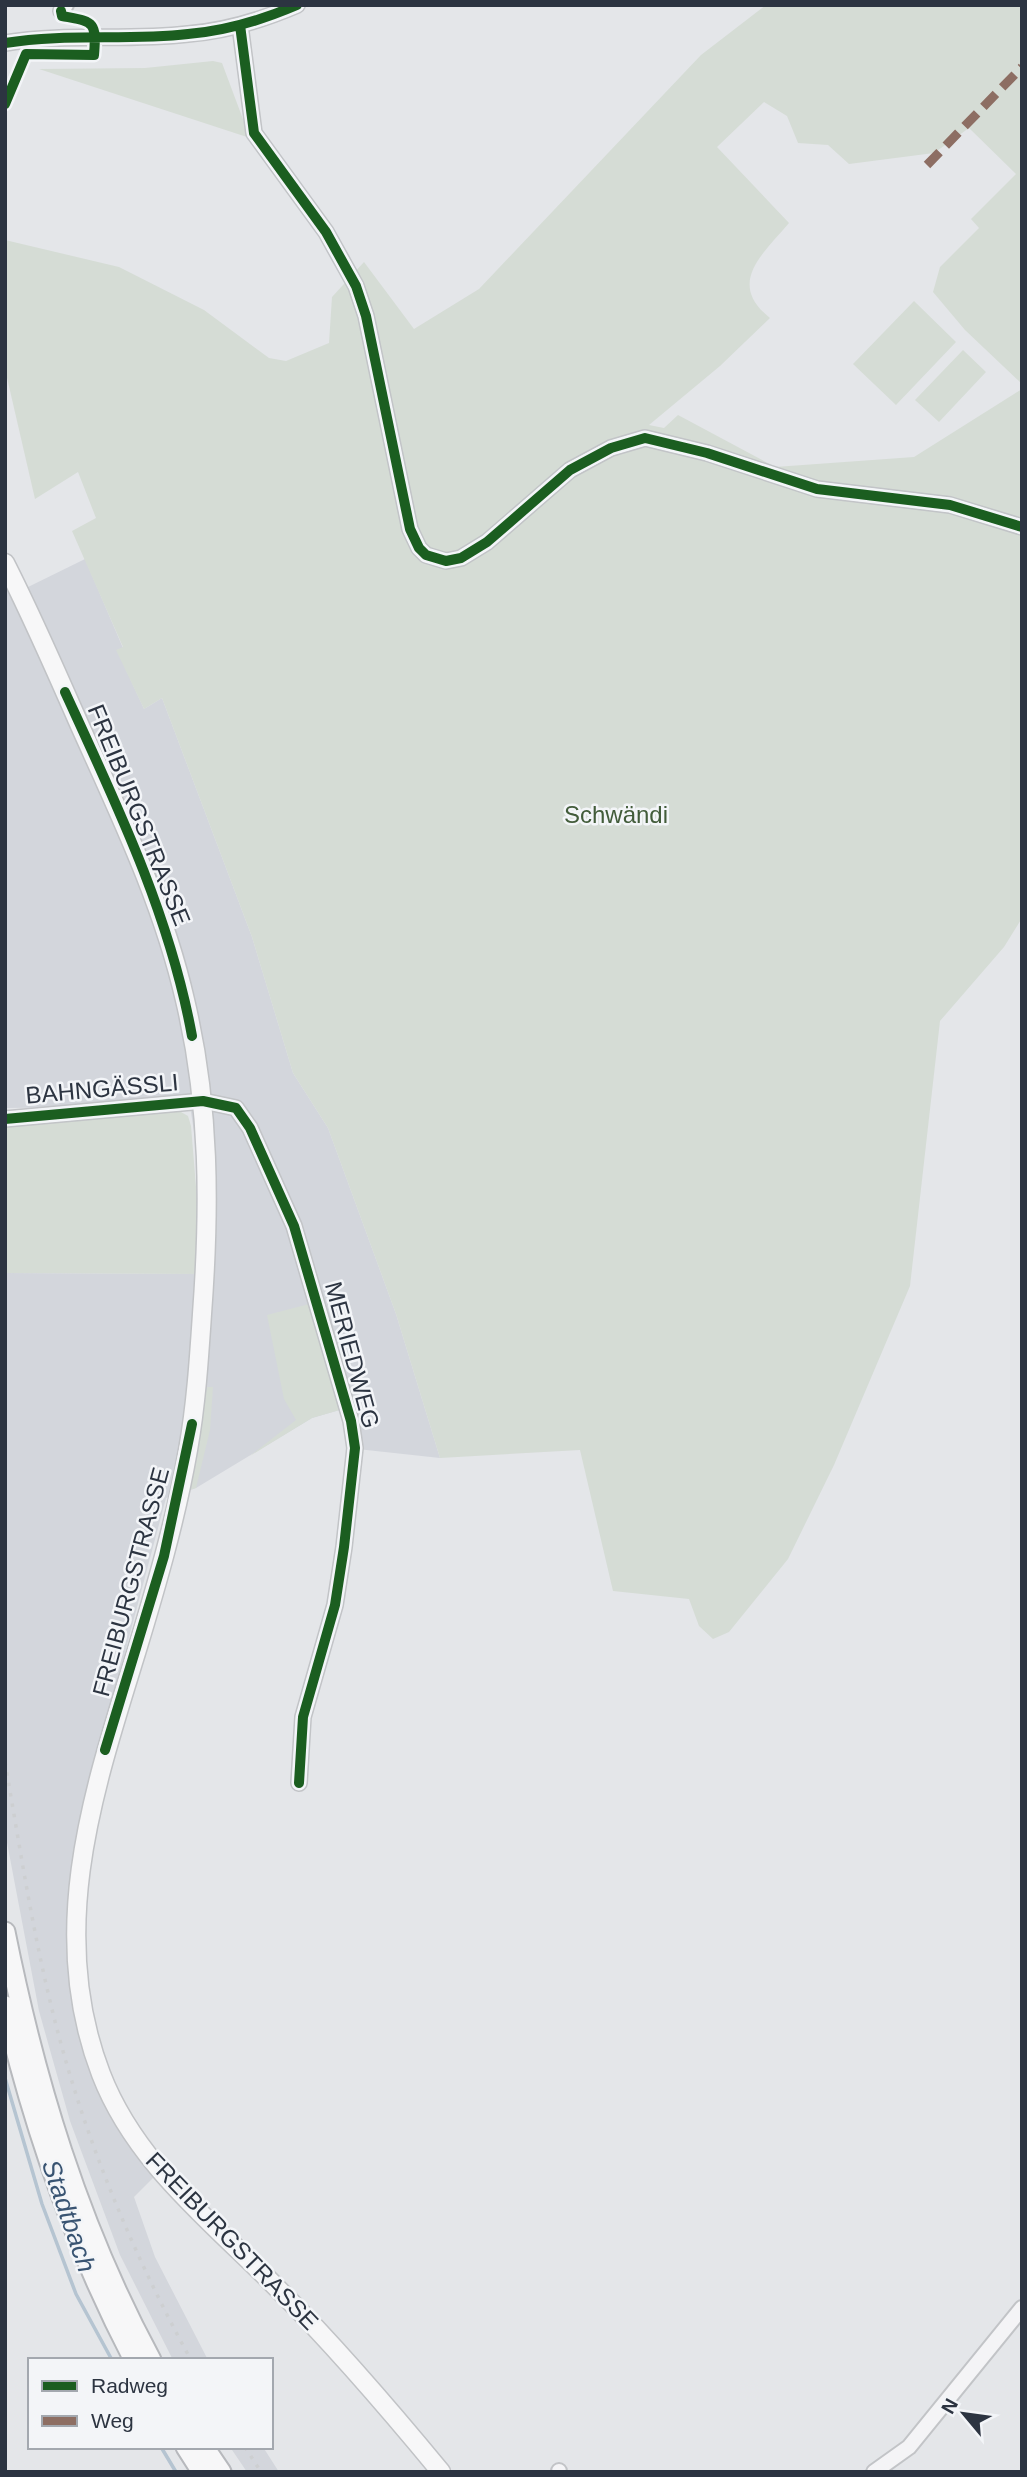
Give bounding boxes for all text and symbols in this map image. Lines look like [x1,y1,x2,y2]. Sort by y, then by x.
street label: FREIBURGSTRASSE [83,700,196,929]
park label: Schwändi [564,801,668,828]
street label: BAHNGÄSSLI [24,1068,180,1109]
street label: MERIEDWEG [320,1279,385,1431]
street label: FREIBURGSTRASSE [87,1464,174,1699]
street label: FREIBURGSTRASSE [141,2146,324,2335]
water label: Stadtbach [36,2156,102,2276]
legend [28,2358,273,2449]
text: Radweg [91,2374,168,2397]
north arrow [929,2379,999,2449]
text: N [937,2395,962,2417]
text: Weg [91,2409,134,2432]

